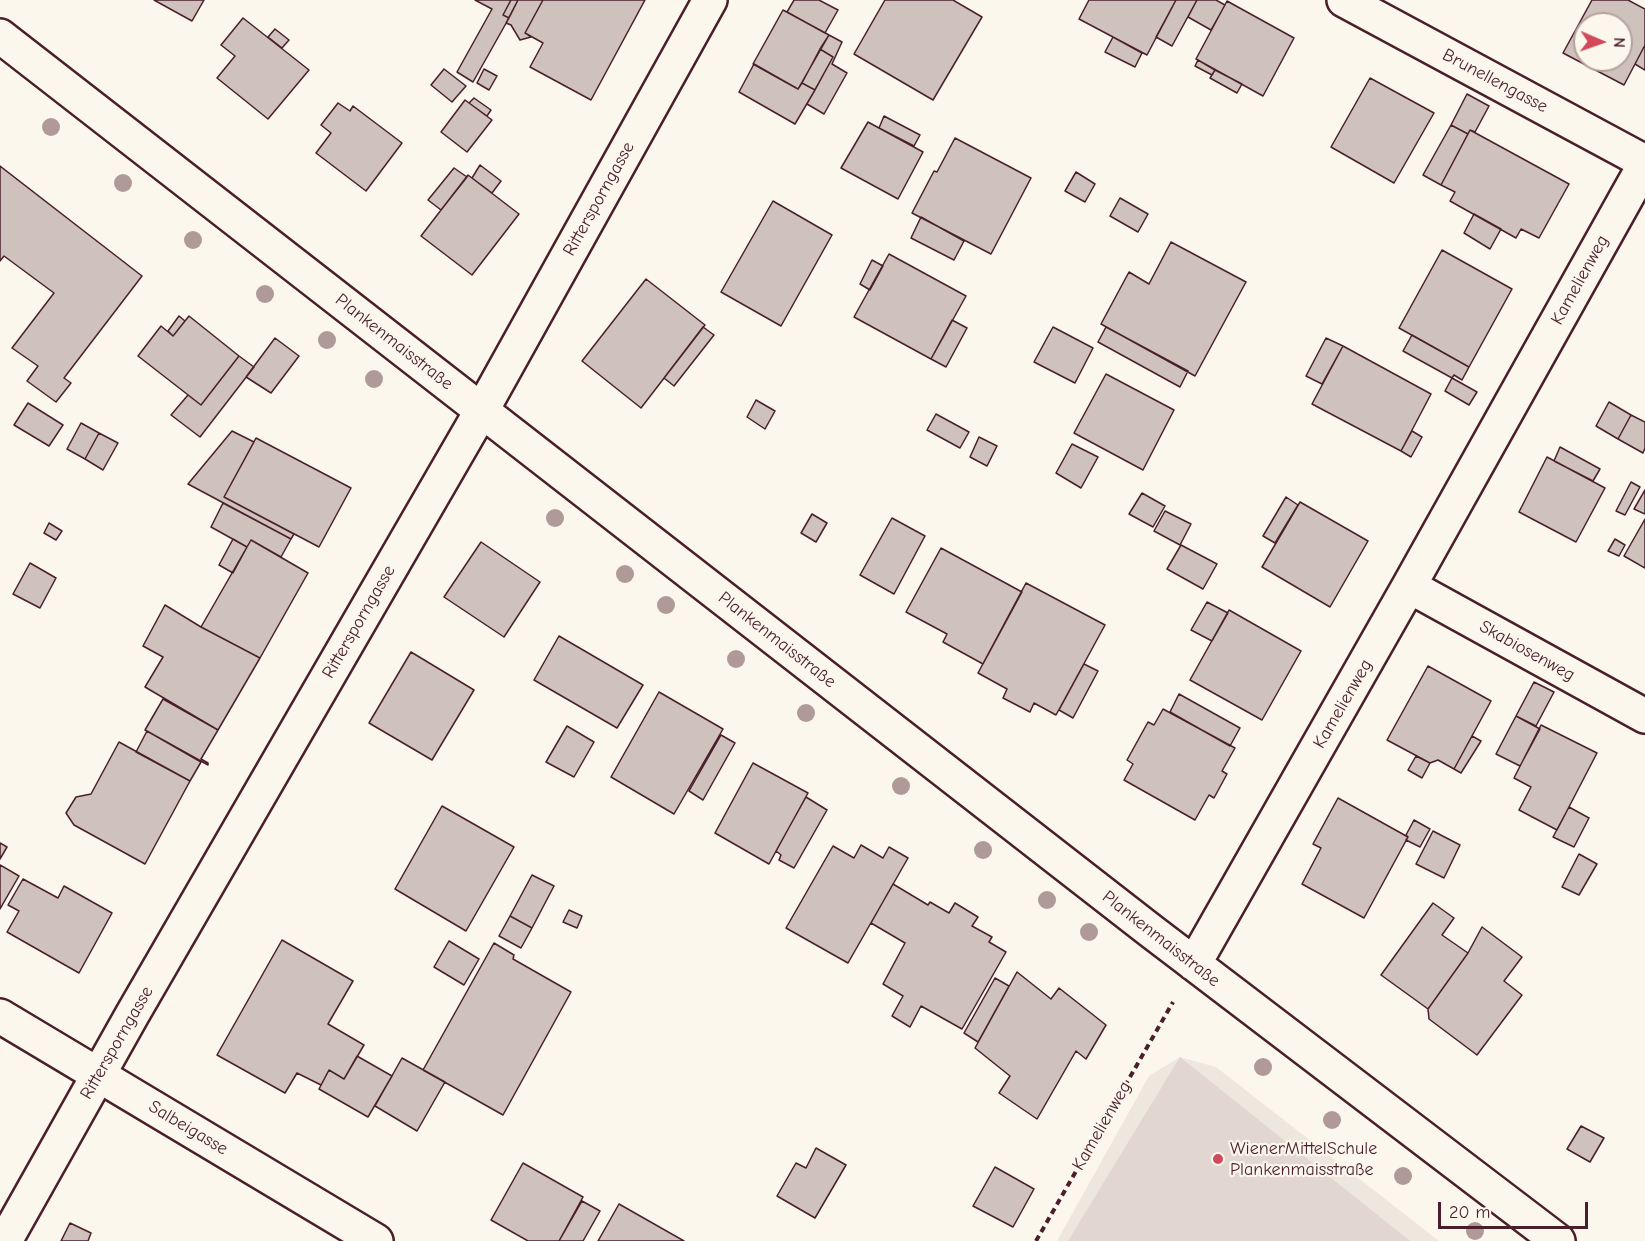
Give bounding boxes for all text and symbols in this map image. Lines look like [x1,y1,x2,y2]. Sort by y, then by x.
north arrow [1573,12,1633,72]
text: N [1610,37,1628,48]
street label: Brunellengasse [1439,44,1551,118]
street label: Rittersporngasse [559,138,639,260]
street label: Kamelienweg [1546,231,1614,329]
street label: Plankenmaisstraße [331,289,457,395]
street label: Rittersporngasse [318,562,400,682]
street label: Plankenmaisstraße [714,587,840,693]
street label: Skabiosenweg [1475,616,1579,686]
street label: Kamelienweg [1309,656,1377,752]
street label: Plankenmaisstraße [1098,886,1224,992]
street label: Rittersporngasse [76,983,158,1103]
street label: Kamelienweg [1068,1078,1136,1174]
street label: Salbeigasse [144,1096,232,1160]
place label: WienerMittelSchule Plankenmaisstraße [1230,1138,1377,1180]
marker: WienerMittelSchule Plankenmaisstraße [1211,1152,1225,1166]
scale bar [1441,1190,1591,1228]
text: 20 m [1449,1202,1490,1223]

